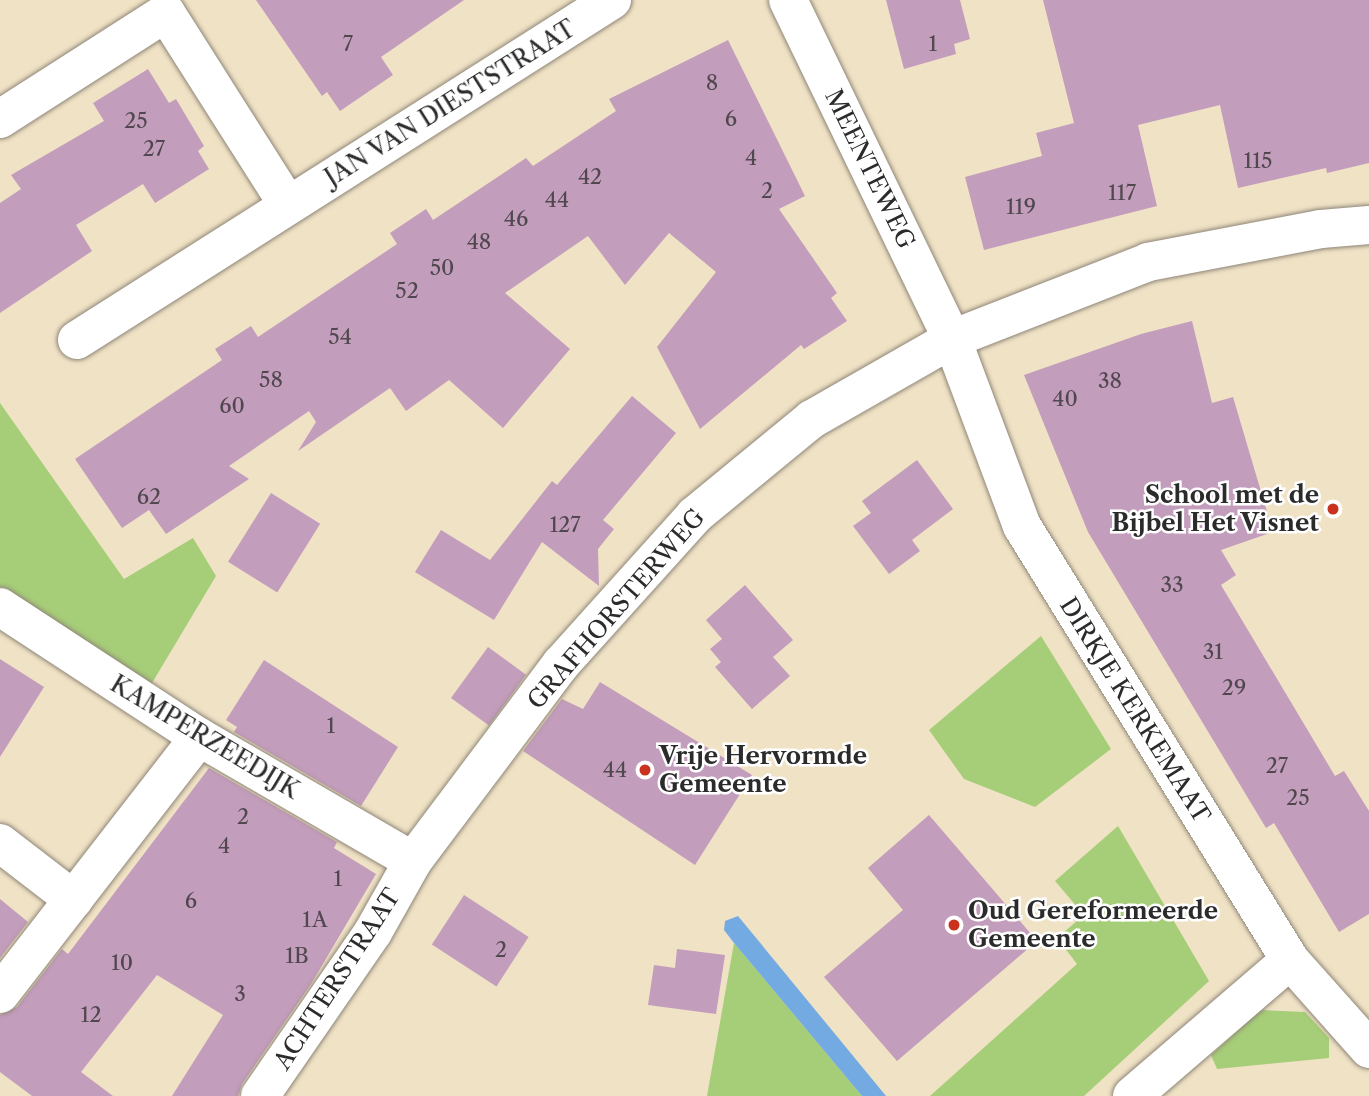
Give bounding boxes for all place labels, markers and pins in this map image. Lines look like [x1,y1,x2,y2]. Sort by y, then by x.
place label: School met de Bijbel Het Visnet [1110,481,1319,537]
marker: School met de Bijbel Het Visnet [1325,501,1341,517]
place label: Vrije Hervormde Gemeente [659,742,867,798]
marker: Vrije Hervormde Gemeente [637,762,653,778]
place label: Oud Gereformeerde Gemeente [968,897,1218,953]
marker: Oud Gereformeerde Gemeente [946,917,962,933]

